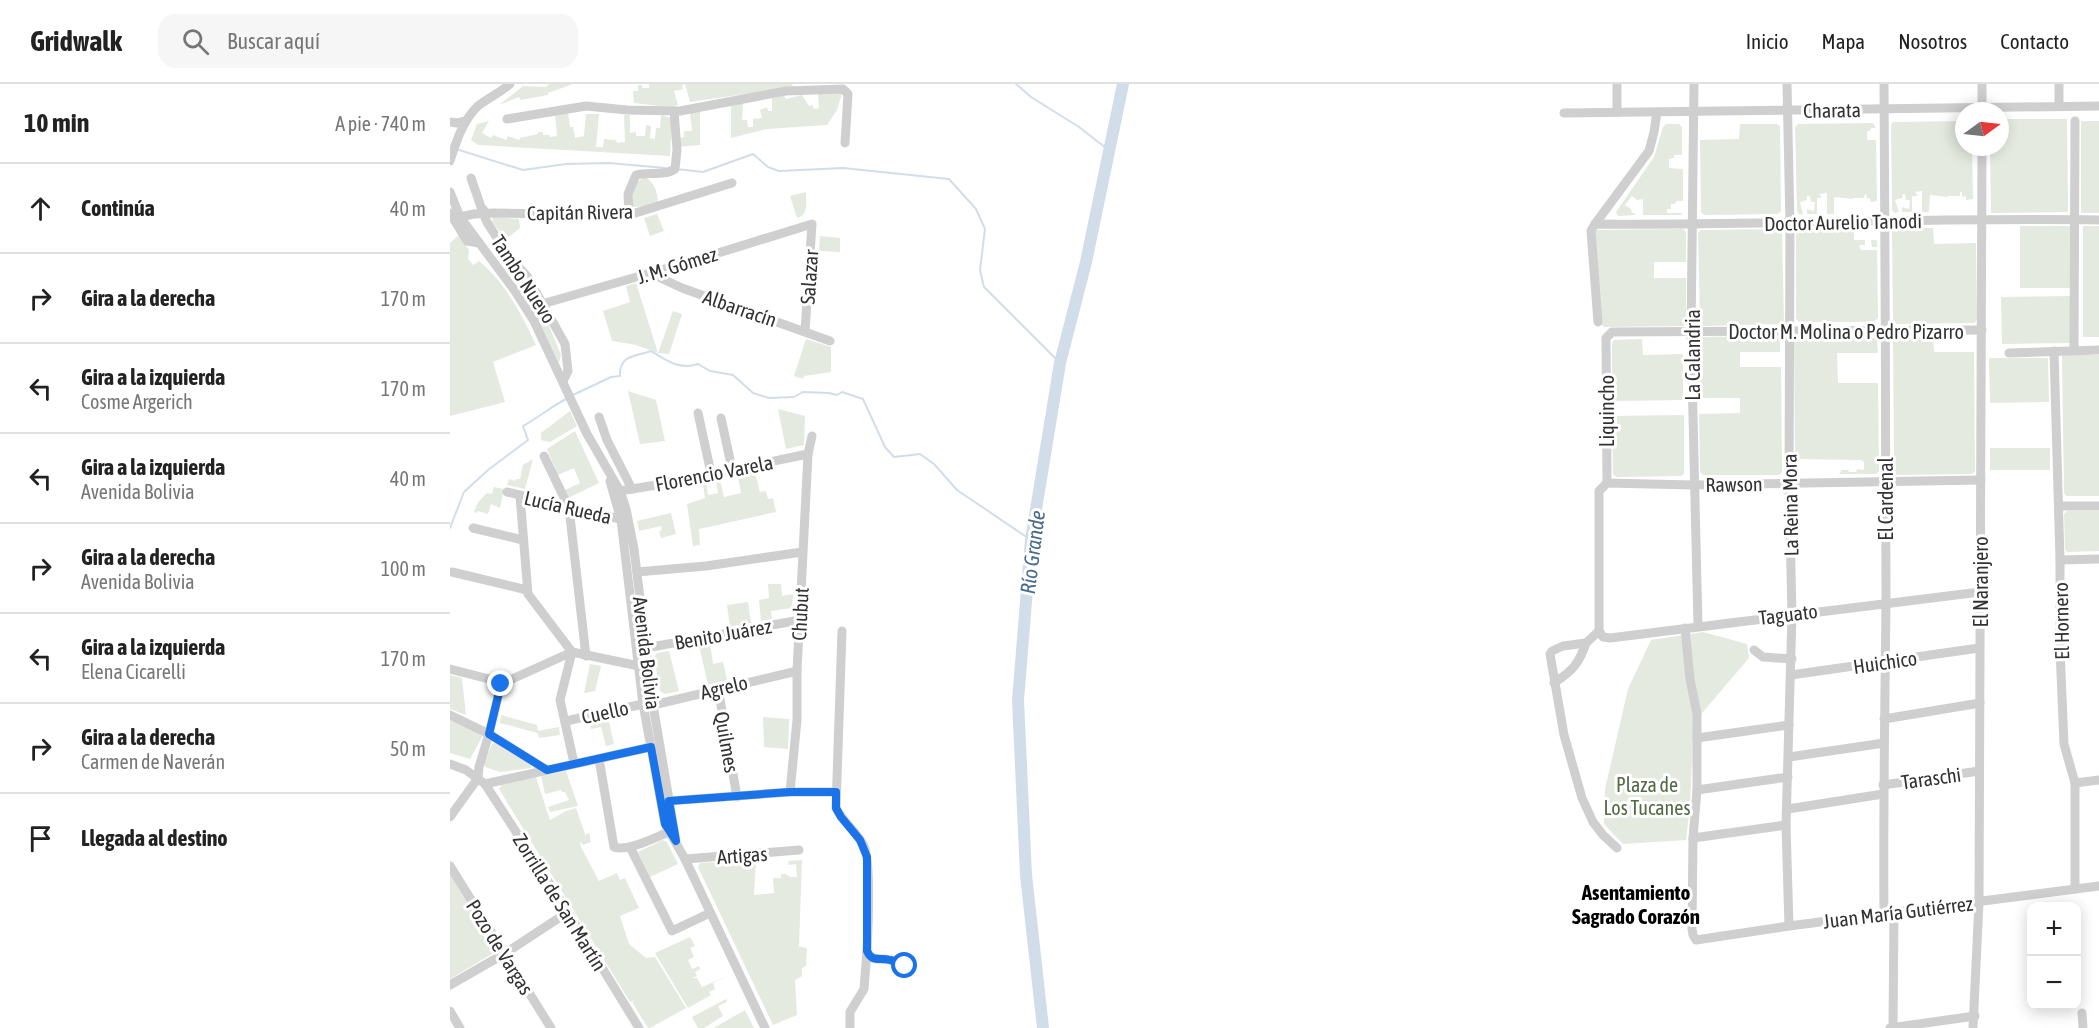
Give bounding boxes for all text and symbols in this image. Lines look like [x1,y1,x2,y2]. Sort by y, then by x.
search box [158,14,578,68]
text: Gridwalk [30,25,122,57]
icon: search [179,25,212,58]
text: Buscar aquí [227,28,320,54]
text: Inicio [1746,29,1789,53]
text: Mapa [1822,29,1865,53]
text: Nosotros [1898,29,1967,53]
text: Contacto [2000,29,2069,53]
street label: Charata [1803,98,1861,122]
north arrow [1955,102,2009,156]
text: 10 min [24,108,89,138]
text: A pie · 740 m [335,112,426,135]
icon: ahead [24,192,57,225]
text: Continúa [81,195,155,221]
text: 40 m [390,197,426,220]
street label: Capitán Rivera [527,200,633,224]
street label: Doctor Aurelio Tanodi [1764,209,1922,235]
street label: Tambo Nuevo [487,231,561,327]
street label: J. M. Gómez [634,242,720,288]
street label: Salazar [796,248,822,305]
icon: right [24,282,57,315]
text: Gira a la derecha [81,285,215,311]
street label: Albarracín [700,285,780,331]
text: 170 m [381,287,426,310]
street label: La Calandria [1681,309,1704,401]
street label: Doctor M. Molina o Pedro Pizarro [1728,320,1964,343]
text: Gira a la izquierda [81,364,225,390]
icon: left [24,372,57,405]
street label: Liquincho [1595,375,1618,447]
text: 170 m [381,377,426,400]
text: Cosme Argerich [81,390,193,413]
street label: Florencio Varela [653,450,775,496]
street label: La Reina Mora [1778,453,1802,557]
text: Gira a la izquierda [81,454,225,480]
street label: El Cardenal [1874,456,1897,541]
icon: left [24,462,57,495]
text: 40 m [390,467,426,490]
street label: Rawson [1705,472,1763,496]
text: Avenida Bolivia [81,480,195,503]
street label: Lucía Rueda [522,486,614,528]
water label: Río Grande [1015,509,1049,595]
street label: El Naranjero [1969,536,1992,628]
text: Gira a la derecha [81,544,215,570]
icon: right [24,552,57,585]
text: 100 m [381,557,426,580]
text: Avenida Bolivia [81,570,195,593]
street label: El Hornero [2049,582,2073,660]
street label: Chubut [787,587,813,641]
street label: Avenida Bolivia [629,595,665,711]
street label: Taguato [1757,599,1819,629]
street label: Benito Juárez [673,614,773,654]
text: Gira a la izquierda [81,634,225,660]
icon: left [24,642,57,675]
street label: Huichico [1852,646,1918,678]
text: 170 m [381,647,426,670]
text: Elena Cicarelli [81,660,186,683]
route end [487,670,513,696]
street label: Agrelo [698,670,750,704]
street label: Cuello [579,696,631,728]
street label: Quilmes [710,710,744,774]
text: Gira a la derecha [81,724,215,750]
icon: right [24,732,57,765]
text: 50 m [390,737,426,760]
text: Carmen de Naverán [81,750,225,773]
street label: Taraschi [1900,762,1962,794]
park label: Plaza de Los Tucanes [1604,773,1690,819]
icon: arrive [24,822,57,855]
text: Llegada al destino [81,825,228,851]
street label: Zorrilla de San Martín [509,829,611,975]
street label: Artigas [716,842,768,868]
district label: Asentamiento Sagrado Corazón [1572,880,1700,928]
street label: Juan María Gutiérrez [1822,891,1974,933]
street label: Pozo de Vargas [462,895,538,999]
map controls [2027,902,2081,1010]
button: + [2027,902,2081,956]
route start [891,952,917,978]
button: − [2027,956,2081,1010]

